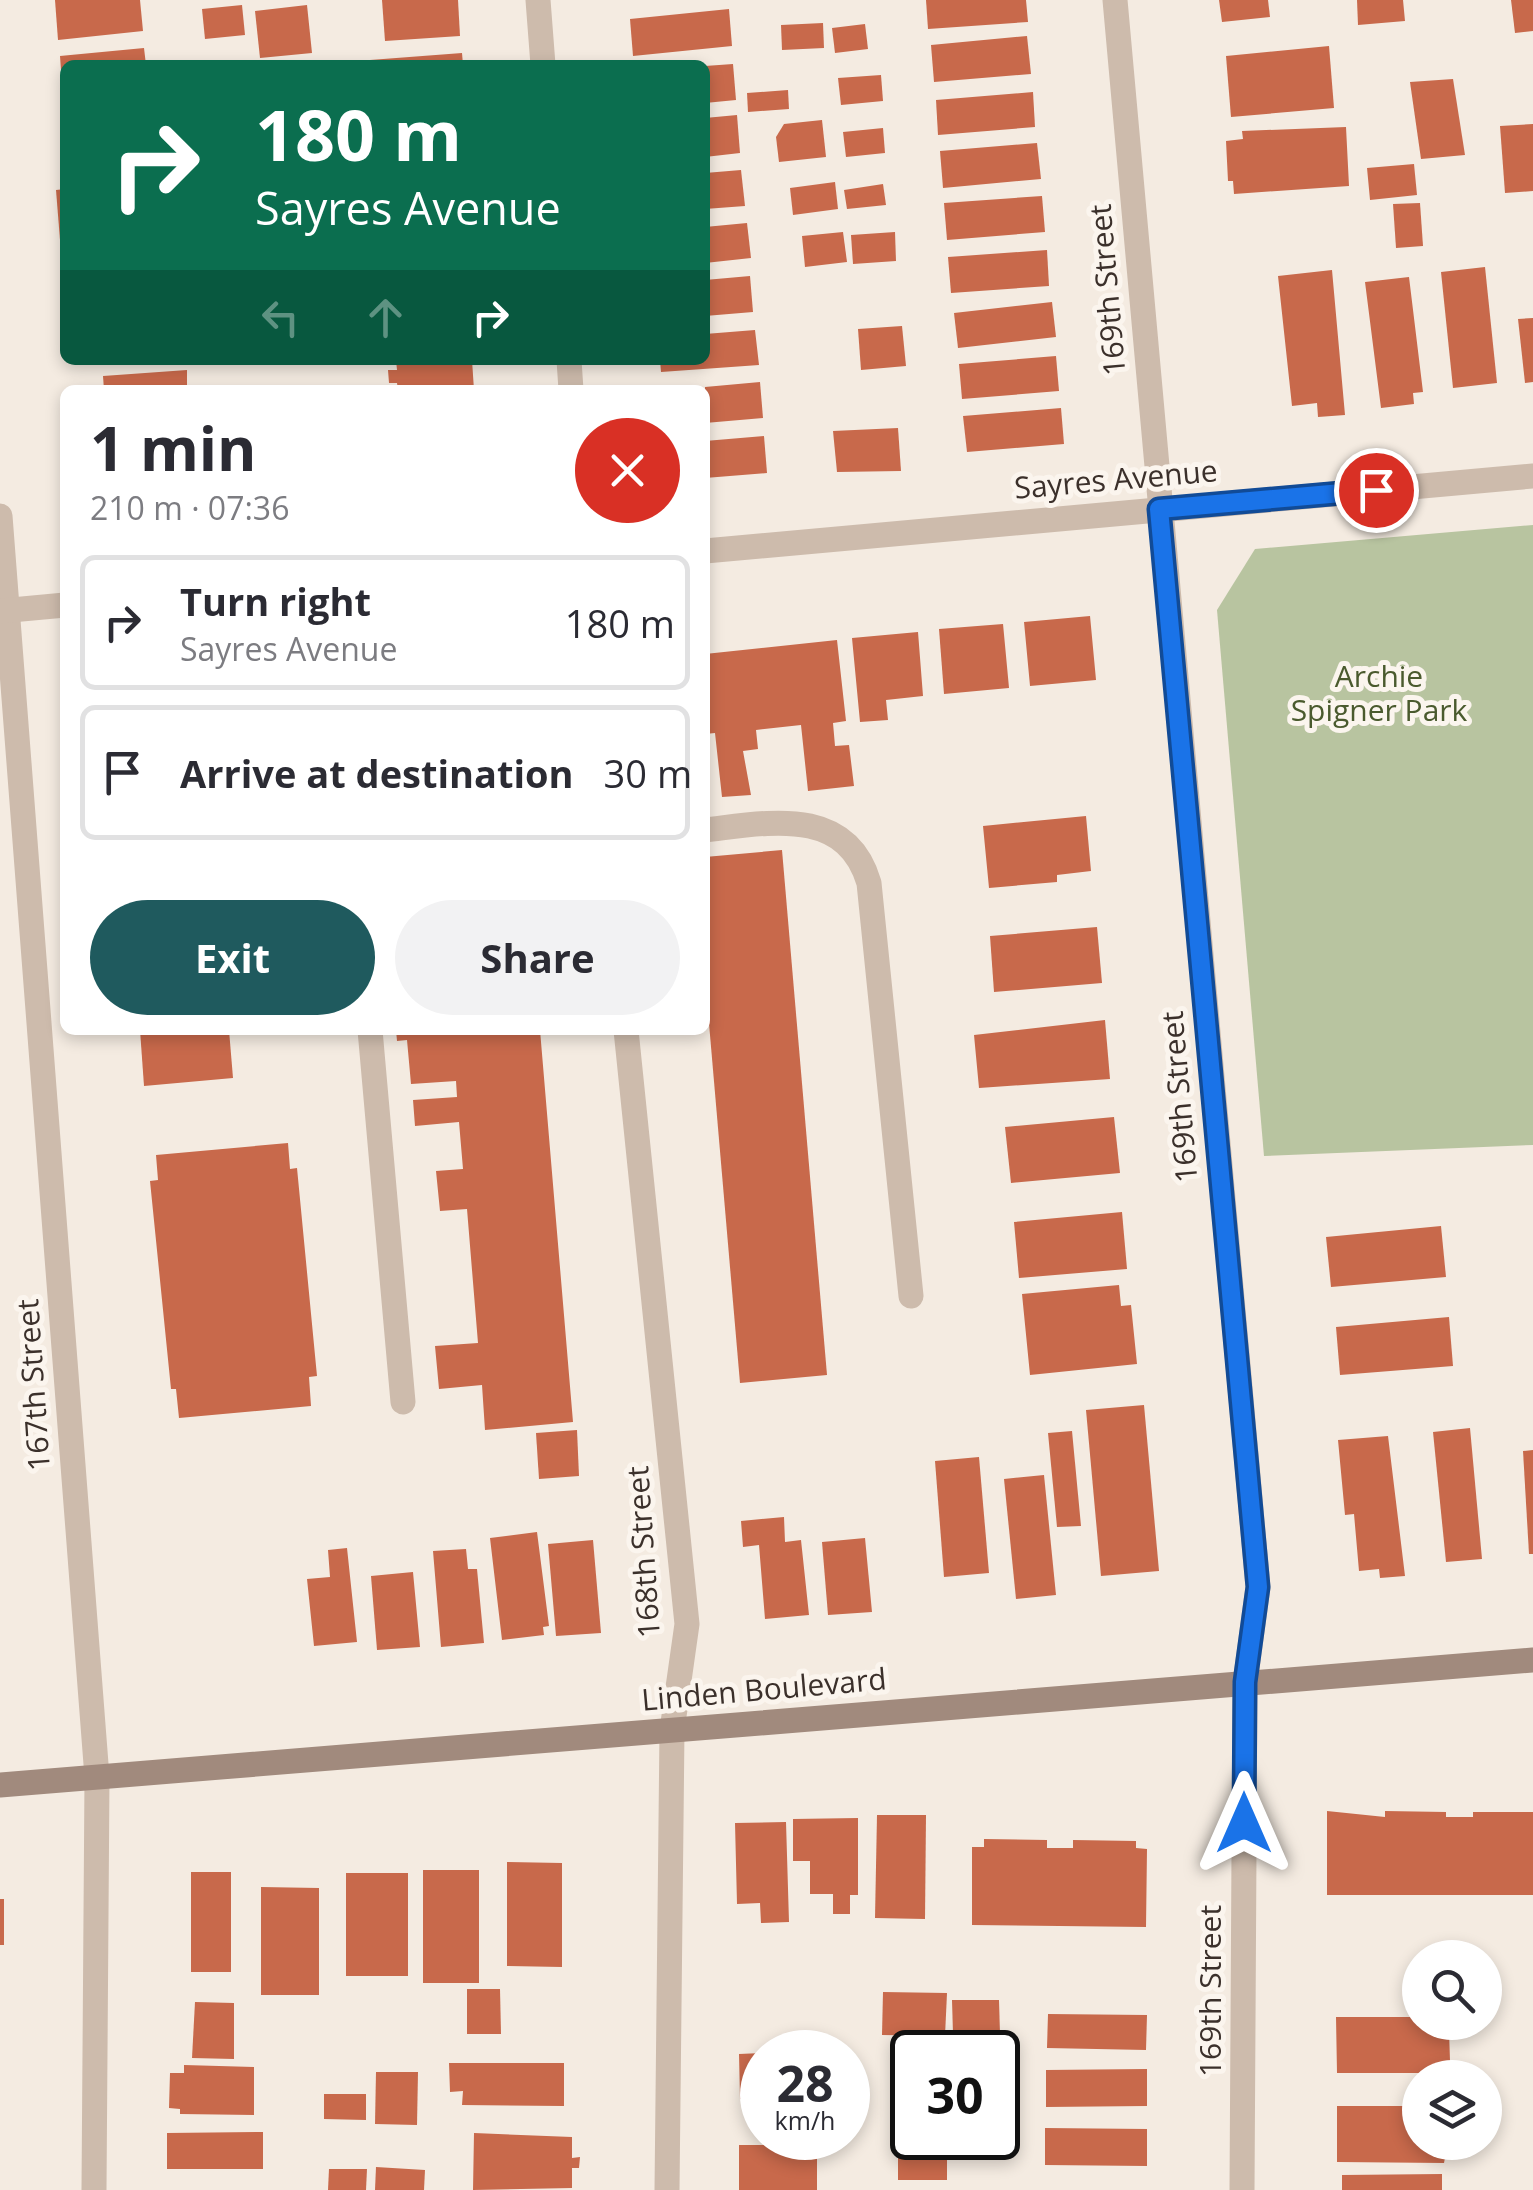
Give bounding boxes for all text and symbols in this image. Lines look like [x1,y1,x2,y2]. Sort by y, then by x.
text: 180 m [255,86,462,182]
icon: right [90,100,220,230]
text: Sayres Avenue [255,177,561,238]
street label: 169th Street [1079,203,1134,378]
icon: left [253,290,308,345]
icon: ahead [358,290,413,345]
icon: right [463,290,518,345]
text: 1 min [90,407,257,489]
button: close [575,418,680,523]
pin [1334,448,1419,533]
street label: Sayres Avenue [1013,449,1219,508]
icon: arrive [1349,463,1404,518]
text: 210 m · 07:36 [90,486,289,529]
text: Turn right [180,575,371,627]
icon: right [95,595,150,650]
text: 180 m [565,597,675,649]
text: Sayres Avenue [180,627,397,670]
park label: Archie Spigner Park [1291,655,1468,730]
icon: arrive [95,745,150,800]
text: Arrive at destination [180,747,574,799]
text: 30 m [604,747,692,799]
button: Exit [90,900,375,1015]
button: Share [395,900,680,1015]
street label: 169th Street [1151,1010,1206,1185]
street label: 167th Street [6,1298,59,1472]
street label: 168th Street [616,1465,669,1639]
street label: Linden Boulevard [640,1657,888,1720]
position arrow [1192,1771,1296,1875]
street label: 169th Street [1189,1905,1230,2077]
map controls [1402,1940,1502,2160]
button: search [1402,1940,1502,2040]
speed limit sign: 30 [890,2030,1020,2160]
text: 28 [776,2049,834,2117]
button: layers [1402,2060,1502,2160]
text: km/h [775,2103,835,2137]

